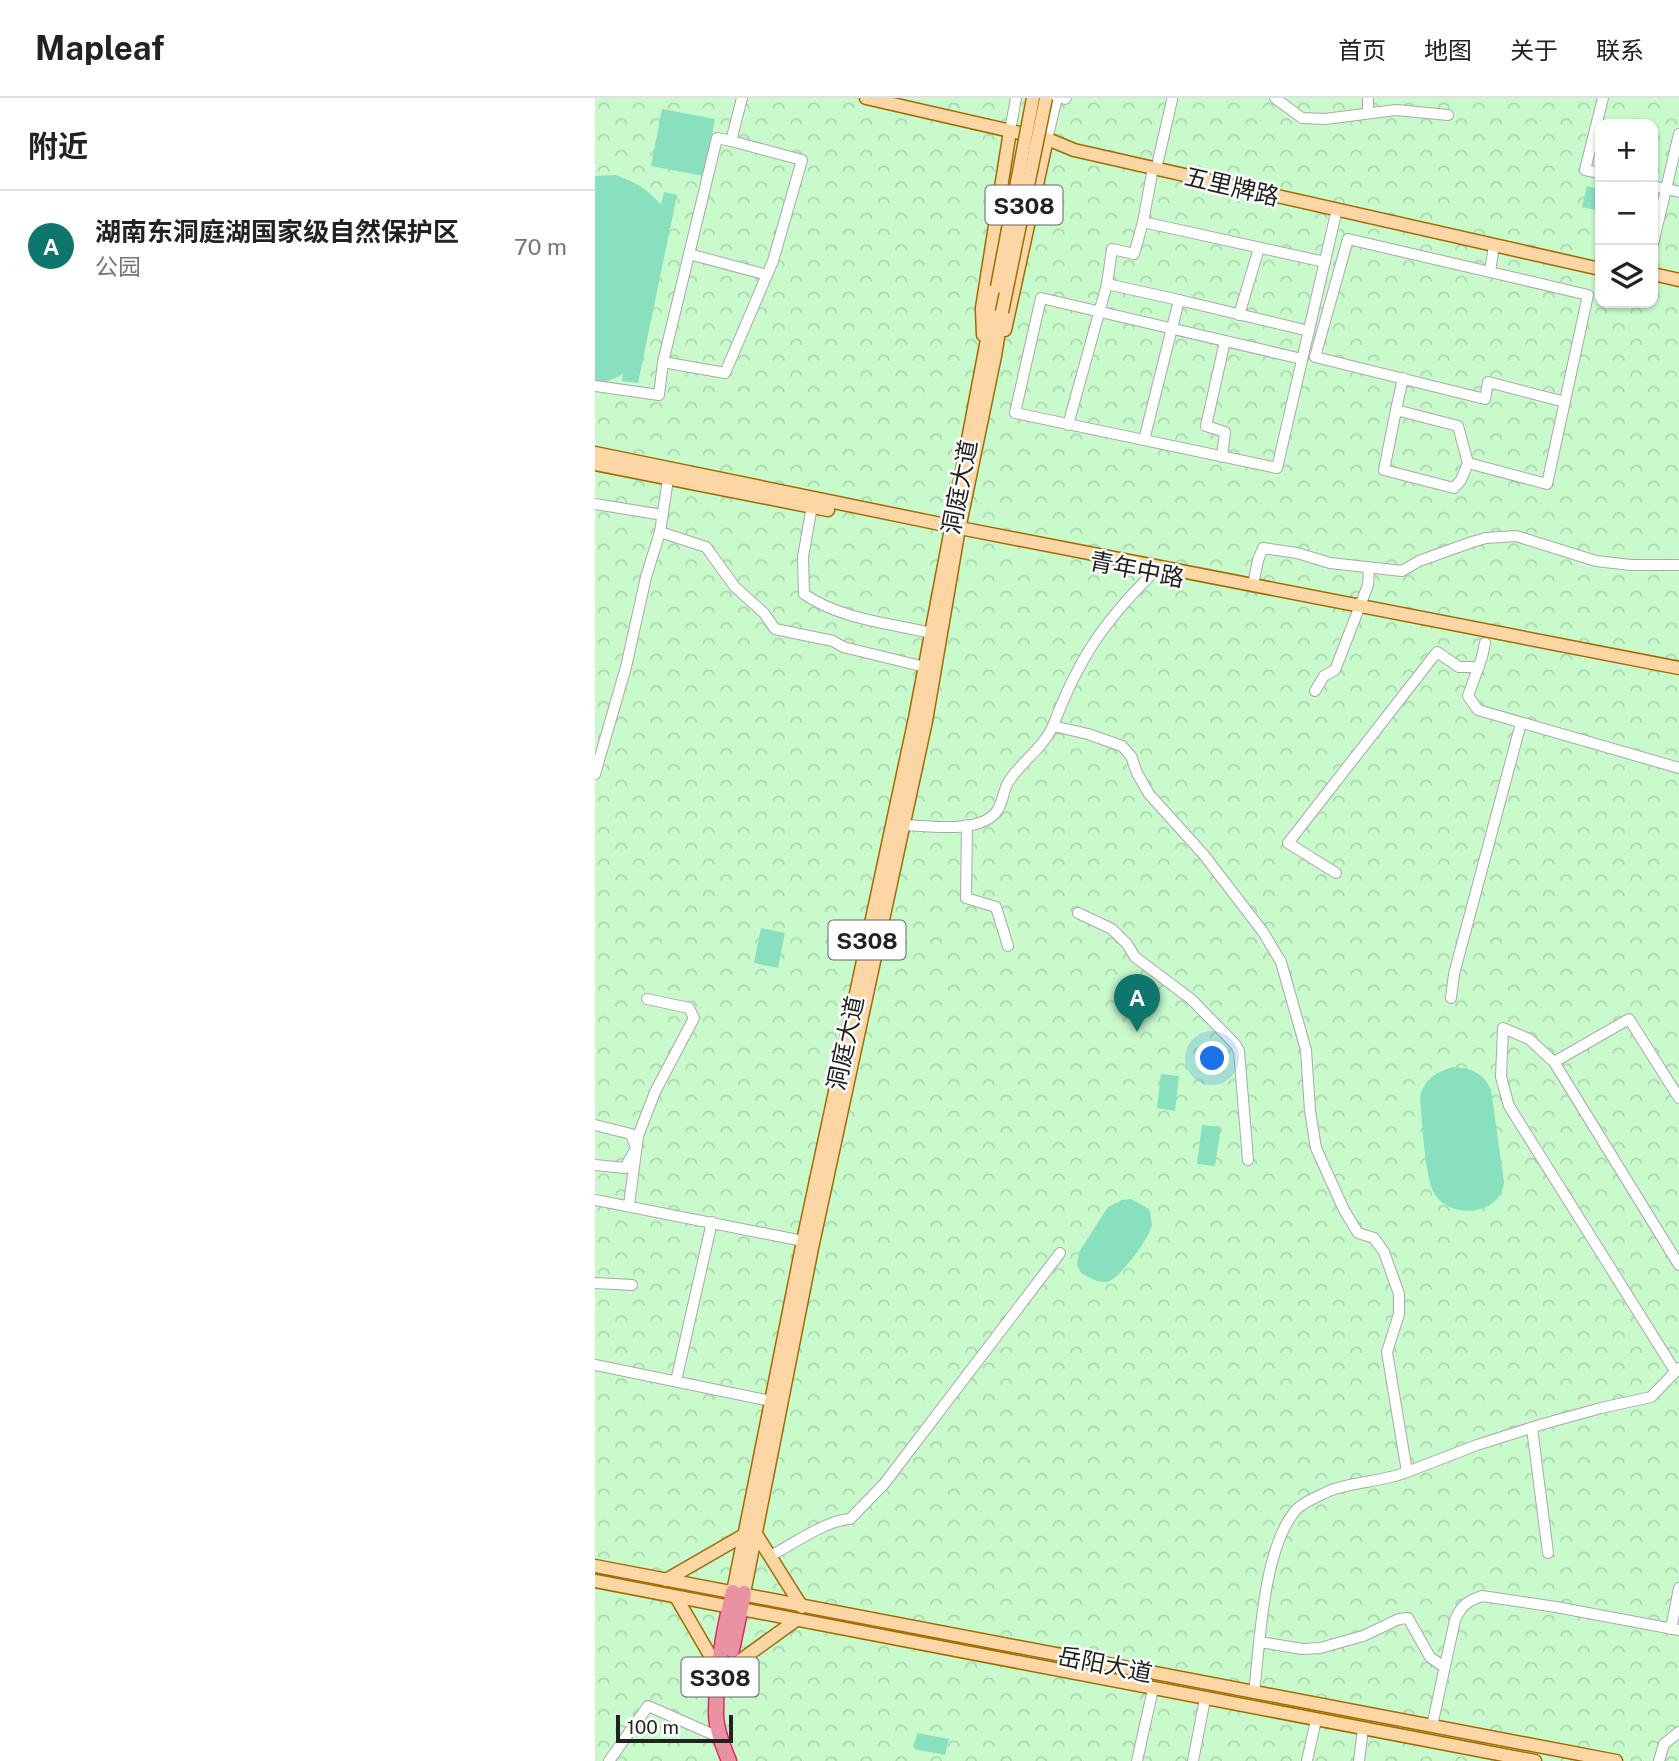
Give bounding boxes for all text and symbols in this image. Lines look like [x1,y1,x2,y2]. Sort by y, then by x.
text: Mapleaf [35,29,164,67]
text: 首页 [1338,36,1386,64]
text: 地图 [1424,36,1472,64]
text: 关于 [1510,36,1558,64]
text: 联系 [1596,36,1644,64]
map controls [1595,119,1658,308]
button: + [1595,119,1658,182]
text: 附近 [28,128,88,164]
street label: 五里牌路 [1182,162,1282,210]
button: − [1595,182,1658,245]
road number: S308 [985,186,1062,225]
text: 湖南东洞庭湖国家级自然保护区 [95,216,459,247]
text: A [43,233,59,260]
text: 70 m [514,233,567,260]
button: layers [1595,245,1658,308]
text: 公园 [95,253,141,280]
street label: 洞庭大道 [936,437,982,537]
street label: 青年中路 [1087,546,1187,592]
road number: S308 [828,920,905,960]
pin: A [1114,974,1160,1032]
street label: 洞庭大道 [821,993,869,1093]
your location [1195,1041,1229,1075]
street label: 岳阳大道 [1055,1641,1155,1687]
road number: S308 [681,1658,759,1696]
scale bar [616,1712,733,1744]
text: 100 m [627,1716,679,1738]

